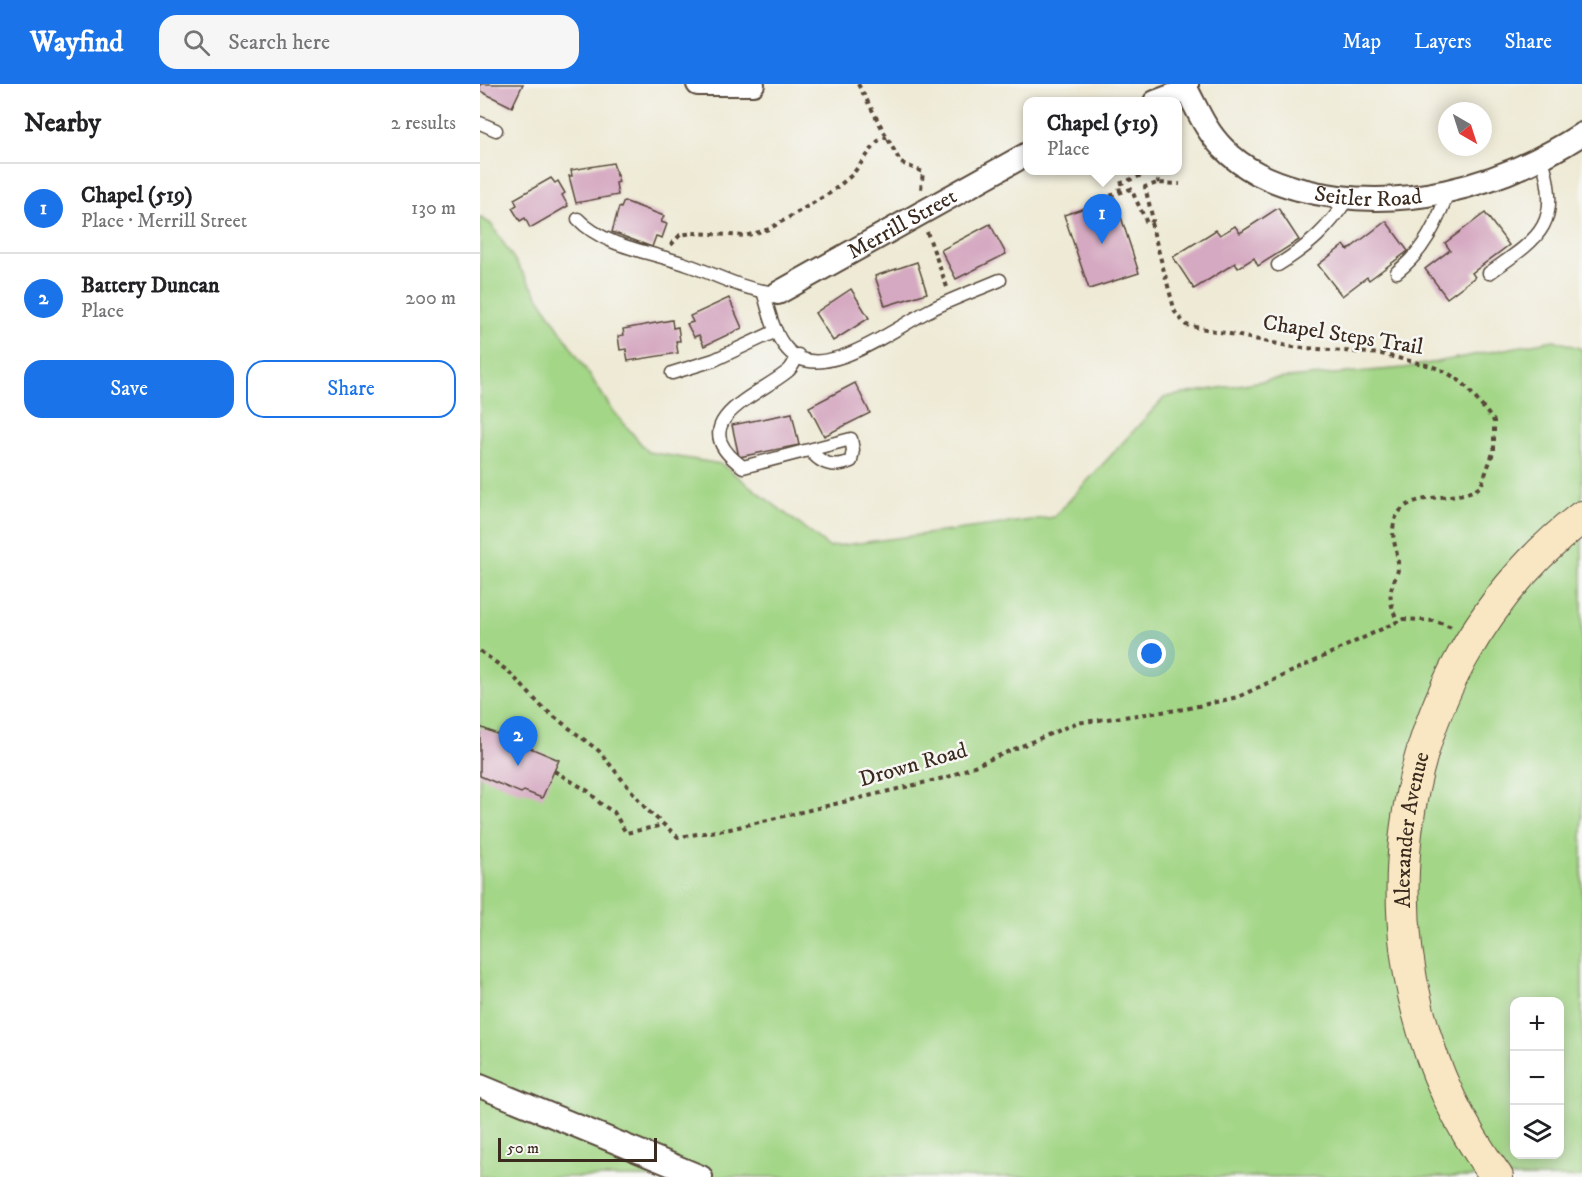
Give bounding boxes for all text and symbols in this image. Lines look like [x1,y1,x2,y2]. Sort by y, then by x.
search box [159,15,579,69]
text: Wayfind [30,25,123,60]
icon: search [180,26,213,59]
text: Search here [228,29,330,56]
text: Map [1342,29,1381,55]
text: Layers [1414,29,1472,55]
text: Share [1505,29,1552,55]
popup [1023,97,1182,175]
north arrow [1438,102,1492,156]
text: Nearby [24,107,101,140]
text: Chapel (519) [1047,110,1158,137]
text: 2 results [391,111,456,136]
text: Place [1047,137,1090,162]
street label: Seitler Road [1312,180,1423,213]
text: Chapel (519) [81,182,193,209]
street label: Merrill Street [843,183,961,265]
pin: 1 [1082,194,1122,244]
text: 1 [40,196,47,221]
text: 130 m [411,196,456,221]
text: Place · Merrill Street [81,209,247,234]
text: Battery Duncan [81,272,220,299]
text: 2 [39,286,48,311]
text: 200 m [405,286,456,311]
text: Place [81,299,124,324]
street label: Chapel Steps Trail [1261,309,1425,361]
button: Save [24,360,234,418]
button: Share [246,360,456,418]
your location [1137,639,1166,668]
pin: 2 [498,716,537,766]
street label: Drown Road [856,737,970,793]
street label: Alexander Avenue [1389,749,1435,908]
map controls [1510,997,1564,1159]
button: + [1510,997,1564,1051]
button: − [1510,1051,1564,1105]
button: layers [1510,1105,1564,1159]
scale bar [498,1135,657,1162]
text: 50 m [507,1138,539,1158]

